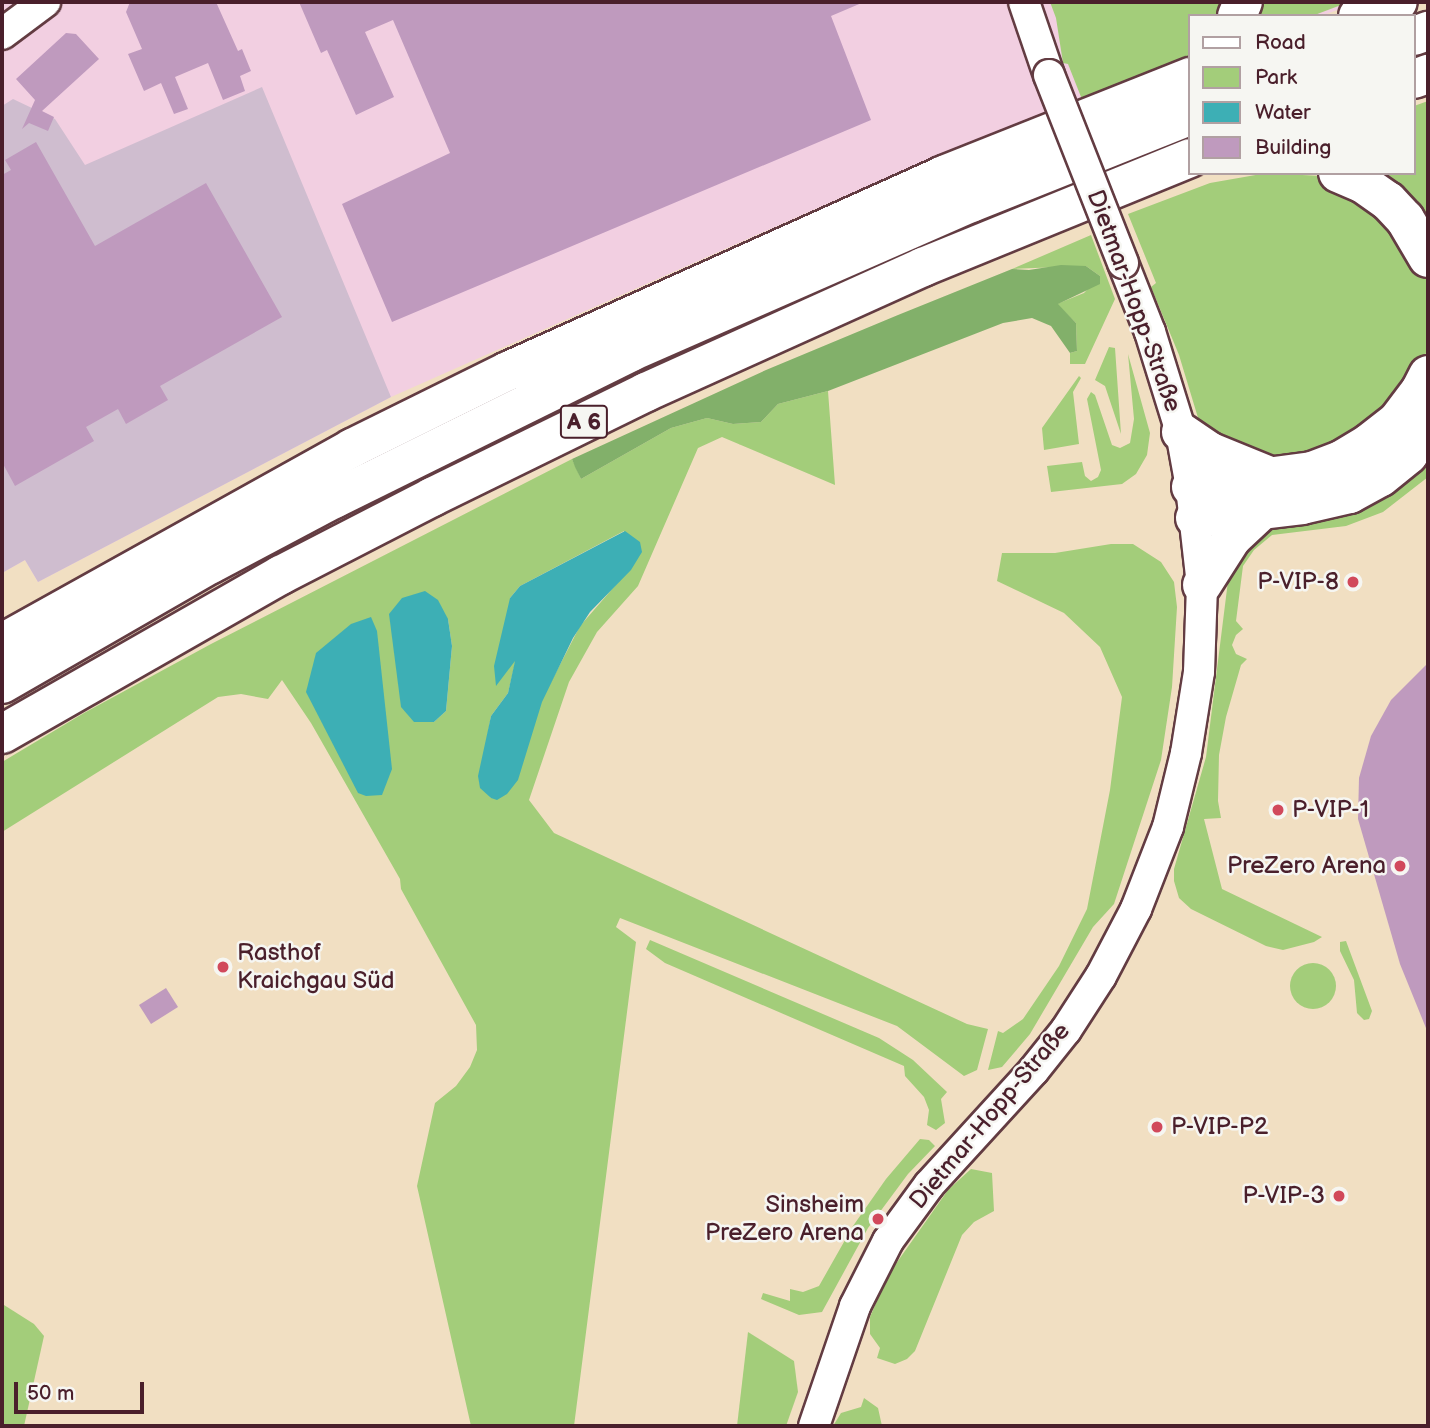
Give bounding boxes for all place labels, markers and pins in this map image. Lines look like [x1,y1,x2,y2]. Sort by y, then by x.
place label: P-VIP-8 [1257,568,1339,596]
marker: P-VIP-8 [1345,574,1361,590]
place label: P-VIP-1 [1292,796,1369,824]
marker: P-VIP-1 [1270,802,1286,818]
place label: PreZero Arena [1227,852,1386,880]
marker: PreZero Arena [1392,858,1408,874]
place label: Rasthof Kraichgau Süd [237,939,395,995]
marker: Rasthof Kraichgau Süd [215,959,231,975]
place label: P-VIP-P2 [1171,1113,1268,1141]
marker: P-VIP-P2 [1149,1119,1165,1135]
place label: P-VIP-3 [1242,1182,1325,1210]
marker: P-VIP-3 [1331,1188,1347,1204]
place label: Sinsheim PreZero Arena [705,1191,864,1247]
marker: Sinsheim PreZero Arena [870,1211,886,1227]

